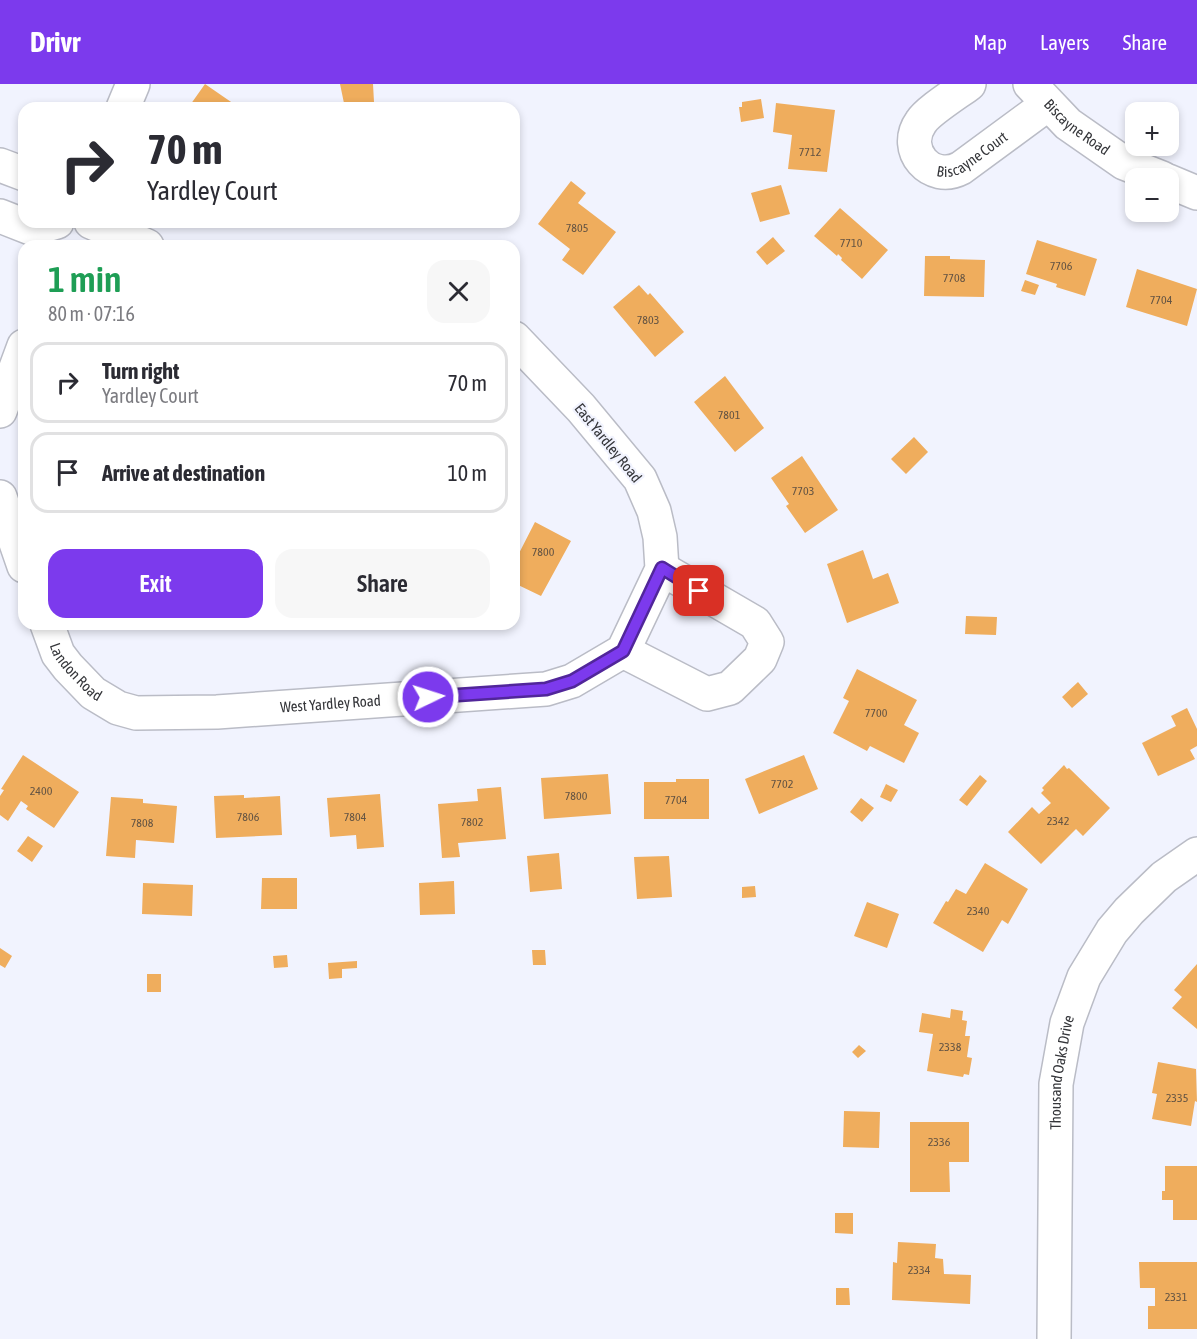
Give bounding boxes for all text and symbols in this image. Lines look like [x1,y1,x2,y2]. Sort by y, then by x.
text: Drivr [30,26,80,58]
text: Map [973,30,1007,54]
text: Layers [1040,30,1090,54]
text: Share [1123,30,1167,54]
street label: Biscayne Road [1041,95,1113,158]
map controls [1125,102,1179,222]
button: + [1125,102,1179,156]
text: 70 m [147,125,222,173]
icon: right [48,126,126,204]
street label: Biscayne Court [936,128,1011,180]
house number: 7712 [799,145,821,159]
button: − [1125,168,1179,222]
text: Yardley Court [147,175,278,206]
house number: 7805 [566,221,588,235]
house number: 7710 [840,236,863,250]
text: 1 min [48,258,122,300]
house number: 7706 [1050,259,1073,273]
button: close [427,260,490,323]
house number: 7708 [943,271,966,285]
house number: 7704 [1150,293,1173,307]
text: 80 m · 07:16 [48,302,135,325]
house number: 7803 [637,313,659,327]
text: Turn right [102,358,179,384]
icon: right [51,366,84,399]
text: 70 m [447,370,487,396]
text: Yardley Court [102,384,199,407]
street label: East Yardley Road [571,400,645,486]
house number: 7801 [718,408,741,422]
icon: arrive [51,456,84,489]
text: Arrive at destination [102,460,265,486]
text: 10 m [447,460,487,486]
house number: 7703 [792,484,814,498]
house number: 7800 [532,545,555,559]
button: Exit [48,549,263,618]
button: Share [275,549,490,618]
pin [673,565,724,616]
icon: arrive [682,574,715,607]
street label: Landon Road [47,640,105,704]
position arrow [396,665,460,729]
street label: West Yardley Road [280,692,381,716]
house number: 7700 [865,706,888,720]
house number: 7702 [771,777,793,791]
house number: 2400 [30,784,53,798]
house number: 7800 [565,789,588,803]
house number: 7704 [665,793,688,807]
house number: 7806 [237,810,260,824]
house number: 7804 [344,810,367,824]
house number: 2342 [1047,814,1069,828]
house number: 7802 [461,815,483,829]
house number: 7808 [131,816,154,830]
house number: 2340 [967,904,990,918]
street label: Thousand Oaks Drive [1047,1012,1077,1130]
house number: 2338 [939,1040,962,1054]
house number: 2335 [1166,1091,1188,1105]
house number: 2336 [928,1135,951,1149]
house number: 2334 [908,1263,931,1277]
house number: 2331 [1165,1290,1188,1304]

